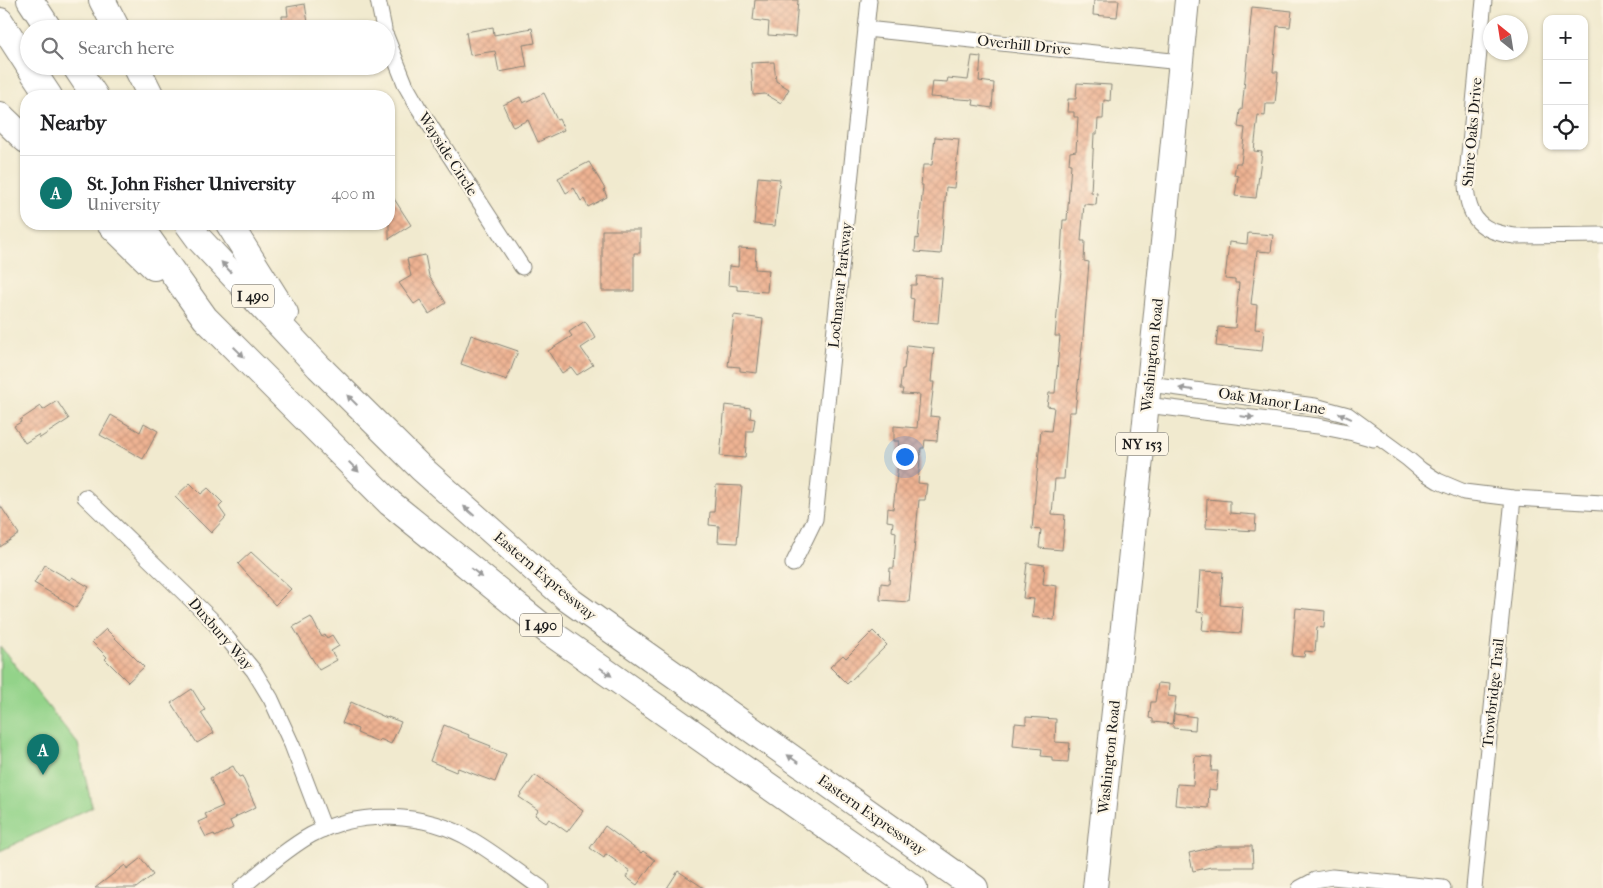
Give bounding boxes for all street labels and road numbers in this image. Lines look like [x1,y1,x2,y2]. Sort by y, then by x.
street label: Overhill Drive [976,31,1072,59]
street label: Shire Oaks Drive [1458,76,1486,187]
street label: Wayside Circle [414,108,482,200]
street label: Lochnavar Parkway [824,220,856,349]
road number: I 490 [232,284,274,308]
street label: Washington Road [1137,297,1167,414]
street label: Oak Manor Lane [1217,384,1327,418]
road number: NY 153 [1116,432,1168,456]
street label: Eastern Expressway [490,528,601,625]
street label: Duxbury Way [185,594,258,675]
road number: I 490 [520,614,562,636]
street label: Trowbridge Trail [1478,637,1508,749]
street label: Washington Road [1094,699,1124,816]
street label: Eastern Expressway [814,771,930,860]

